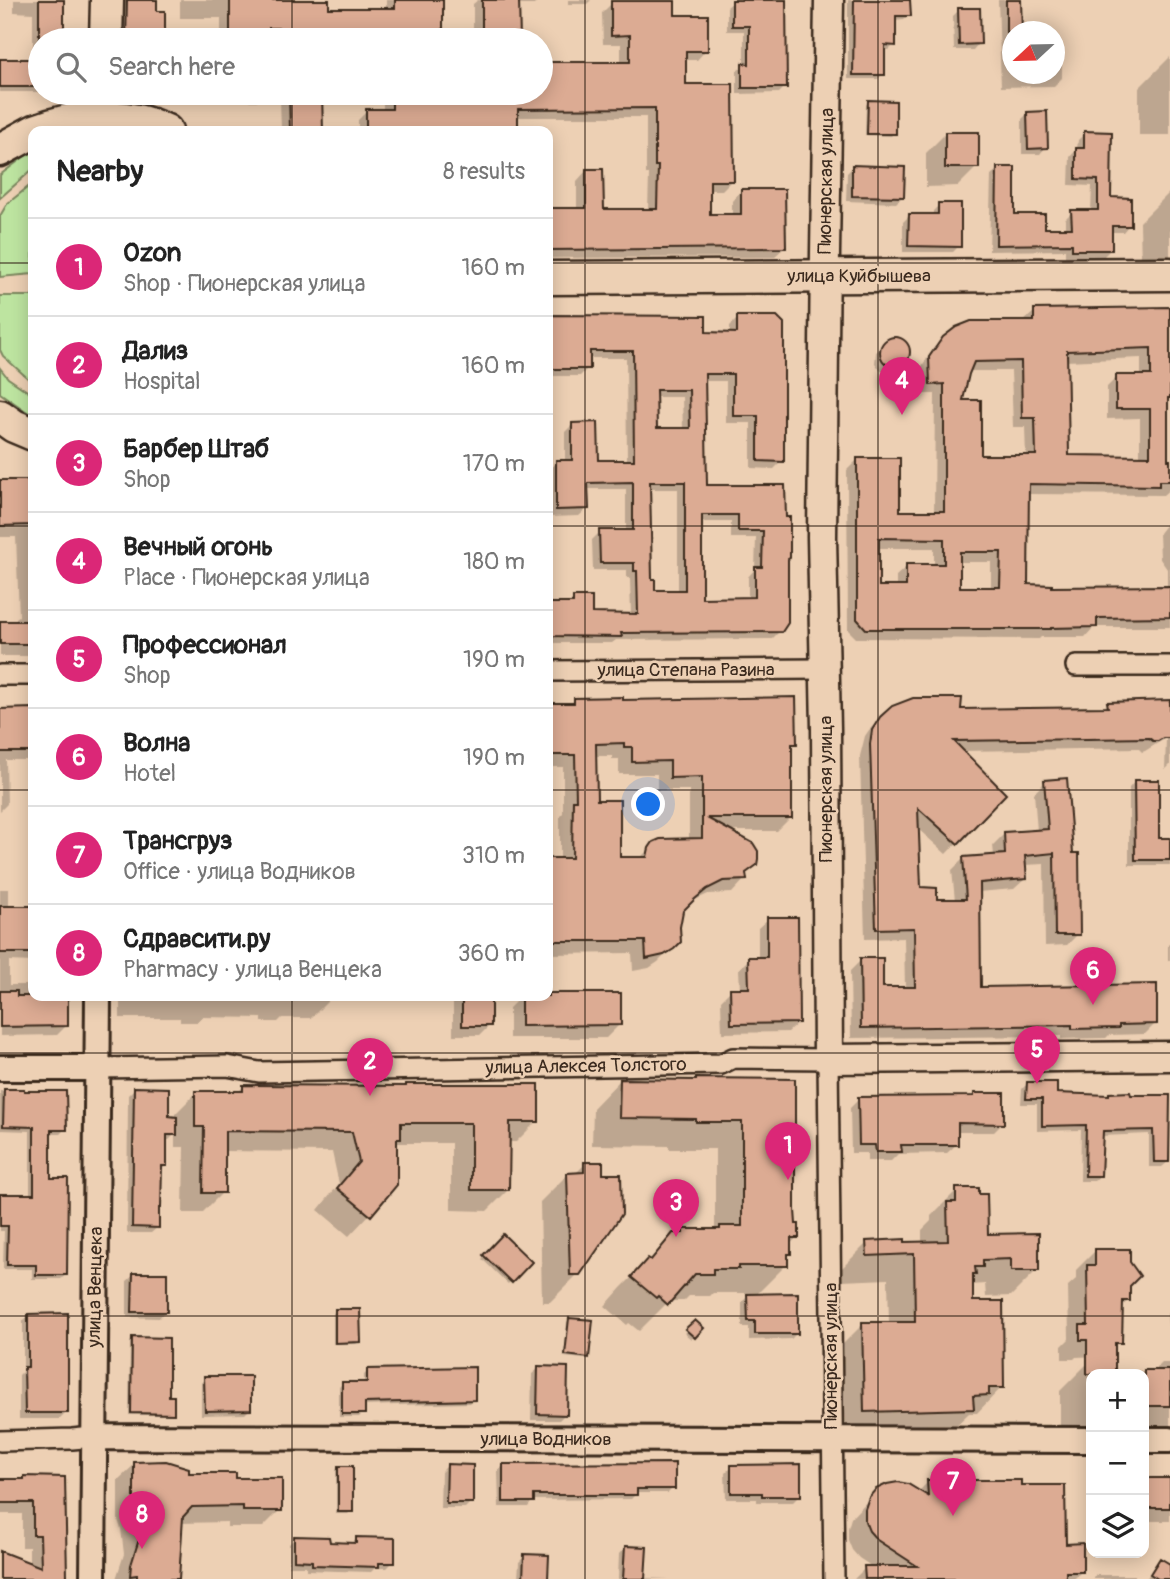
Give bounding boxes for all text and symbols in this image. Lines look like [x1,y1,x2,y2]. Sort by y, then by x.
north arrow [1002,21,1065,84]
search box [28,28,553,105]
icon: search [52,48,90,86]
text: Search here [108,51,235,83]
street label: Пионерская улица [813,107,839,254]
text: Nearby [56,153,143,190]
text: 8 results [443,157,525,186]
text: Ozon [123,237,181,269]
text: 1 [75,253,84,282]
text: 160 m [461,253,525,282]
street label: улица Куйбышева [786,264,931,288]
text: Shop · Пионерская улица [123,269,365,298]
text: Дализ [123,335,188,367]
text: 2 [73,351,85,380]
text: 160 m [461,351,525,380]
pin: 4 [879,357,925,415]
text: Hospital [123,367,201,396]
text: Барбер Штаб [123,433,269,465]
text: 3 [73,449,85,478]
text: 170 m [463,449,525,478]
text: Shop [123,465,171,494]
text: Вечный огонь [123,531,273,563]
text: 4 [72,547,86,576]
text: 180 m [463,547,525,576]
text: Place · Пионерская улица [123,563,370,592]
text: Профессионал [123,629,287,661]
text: 5 [73,645,85,674]
text: 190 m [463,645,525,674]
street label: улица Степана Разина [596,658,775,682]
text: Shop [123,661,171,690]
street label: Пионерская улица [814,716,838,862]
text: Волна [123,727,190,759]
text: 6 [72,743,86,772]
text: 190 m [463,743,525,772]
text: Hotel [123,759,176,788]
your location [631,787,665,821]
text: Трансгруз [123,825,233,857]
text: 7 [73,841,85,870]
text: 310 m [462,841,525,870]
text: Office · улица Водников [123,857,356,886]
text: Сдравсити.ру [123,923,270,955]
text: 8 [73,939,85,968]
text: 360 m [458,939,525,968]
pin: 6 [1070,947,1116,1005]
text: Pharmacy · улица Венцека [123,955,382,984]
pin: 5 [1014,1026,1060,1084]
pin: 2 [347,1038,393,1096]
street label: улица Алексея Толстого [484,1052,687,1080]
pin: 1 [765,1122,811,1180]
pin: 3 [653,1179,699,1237]
street label: улица Венцека [82,1226,108,1349]
street label: Пионерская улица [819,1283,843,1429]
map controls [1086,1369,1149,1558]
button: + [1086,1369,1149,1432]
street label: улица Водников [479,1427,612,1451]
button: − [1086,1432,1149,1495]
pin: 7 [930,1458,976,1516]
pin: 8 [119,1491,165,1549]
button: layers [1086,1495,1149,1558]

